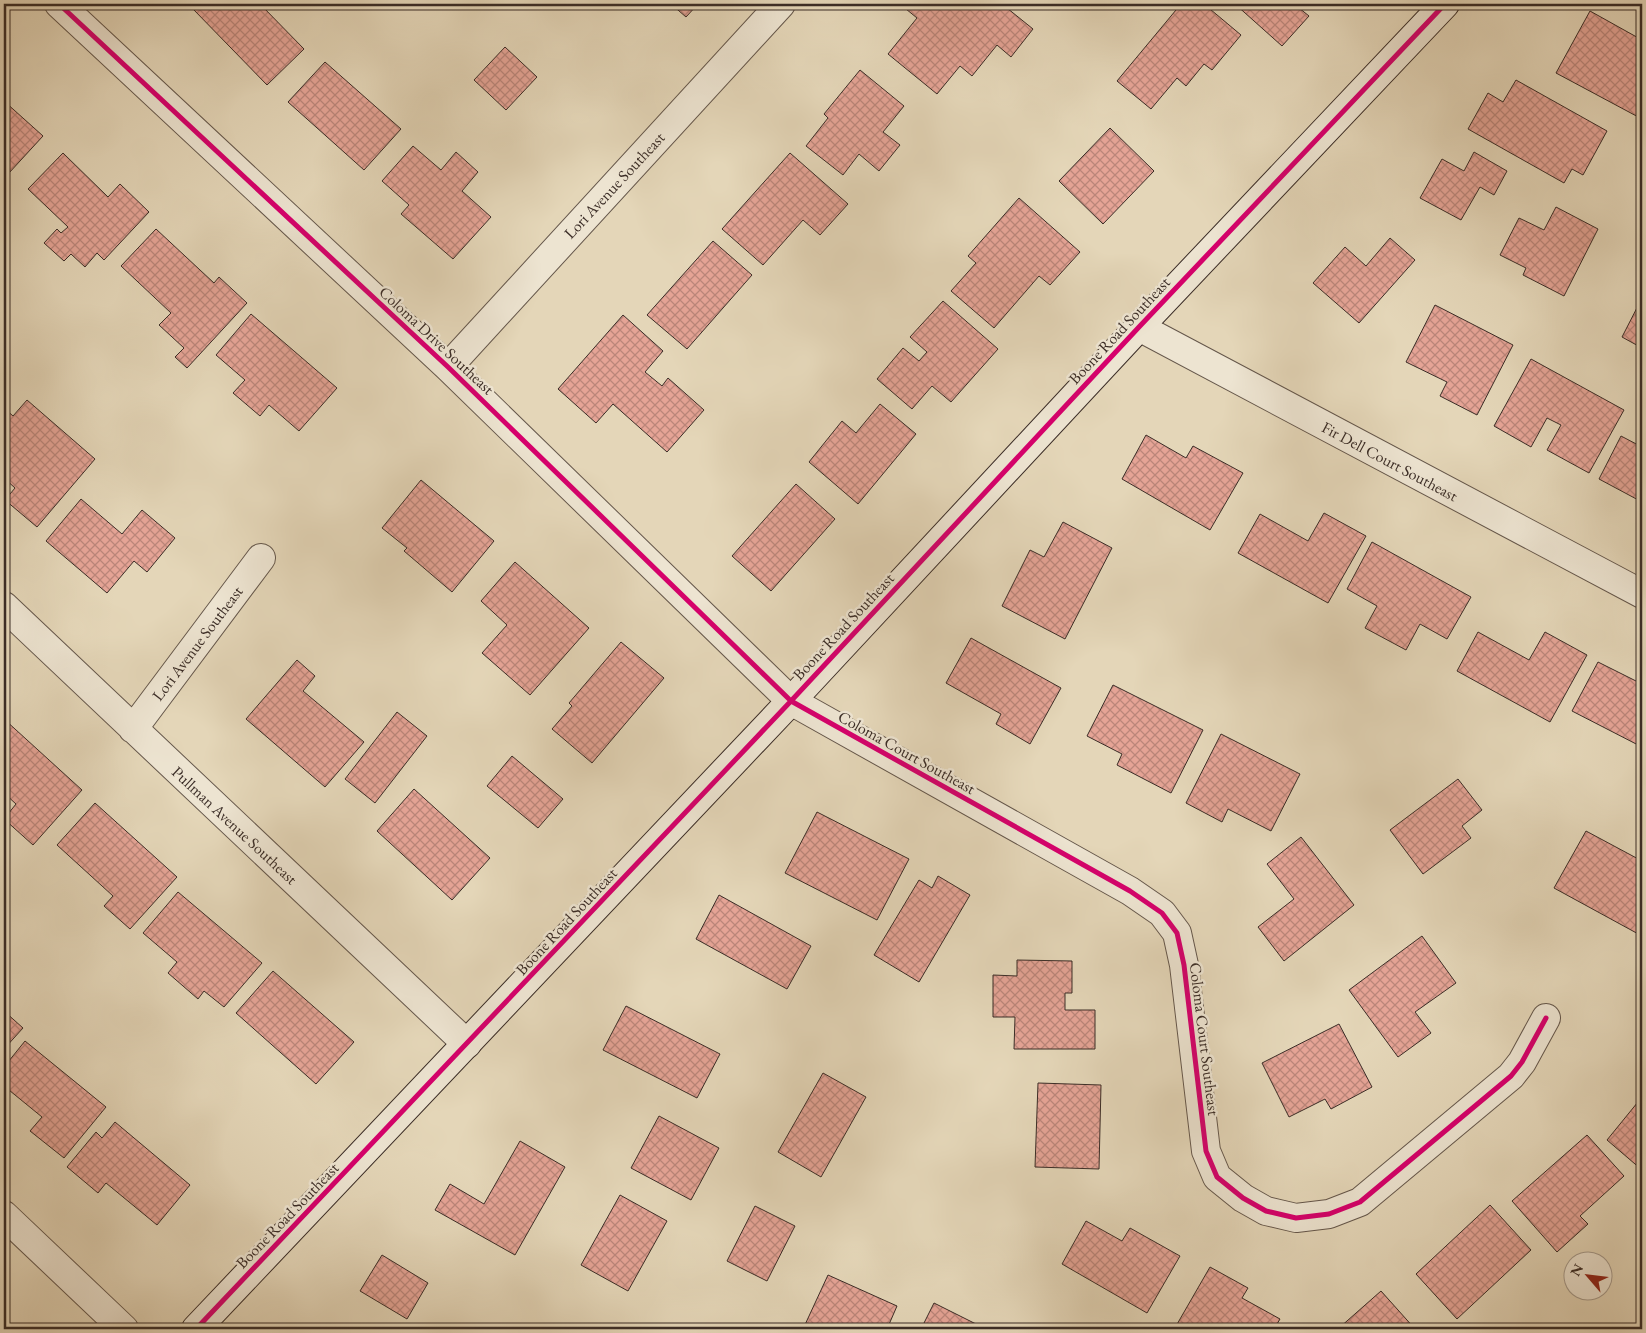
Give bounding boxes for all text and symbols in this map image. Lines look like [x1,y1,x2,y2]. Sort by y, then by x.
street label: Lori Avenue Southeast [559,127,669,243]
street label: Boone Road Southeast [1064,272,1175,389]
street label: Coloma Drive Southeast [375,282,499,399]
street label: Fir Dell Court Southeast [1318,417,1461,506]
street label: Boone Road Southeast [788,568,899,685]
street label: Lori Avenue Southeast [147,582,248,705]
street label: Coloma Court Southeast [834,706,979,799]
street label: Pullman Avenue Southeast [167,762,302,889]
street label: Boone Road Southeast [511,863,622,980]
street label: Coloma Court Southeast [1185,961,1224,1117]
street label: Boone Road Southeast [231,1158,343,1273]
north arrow [1564,1250,1614,1300]
text: N [1566,1260,1587,1279]

